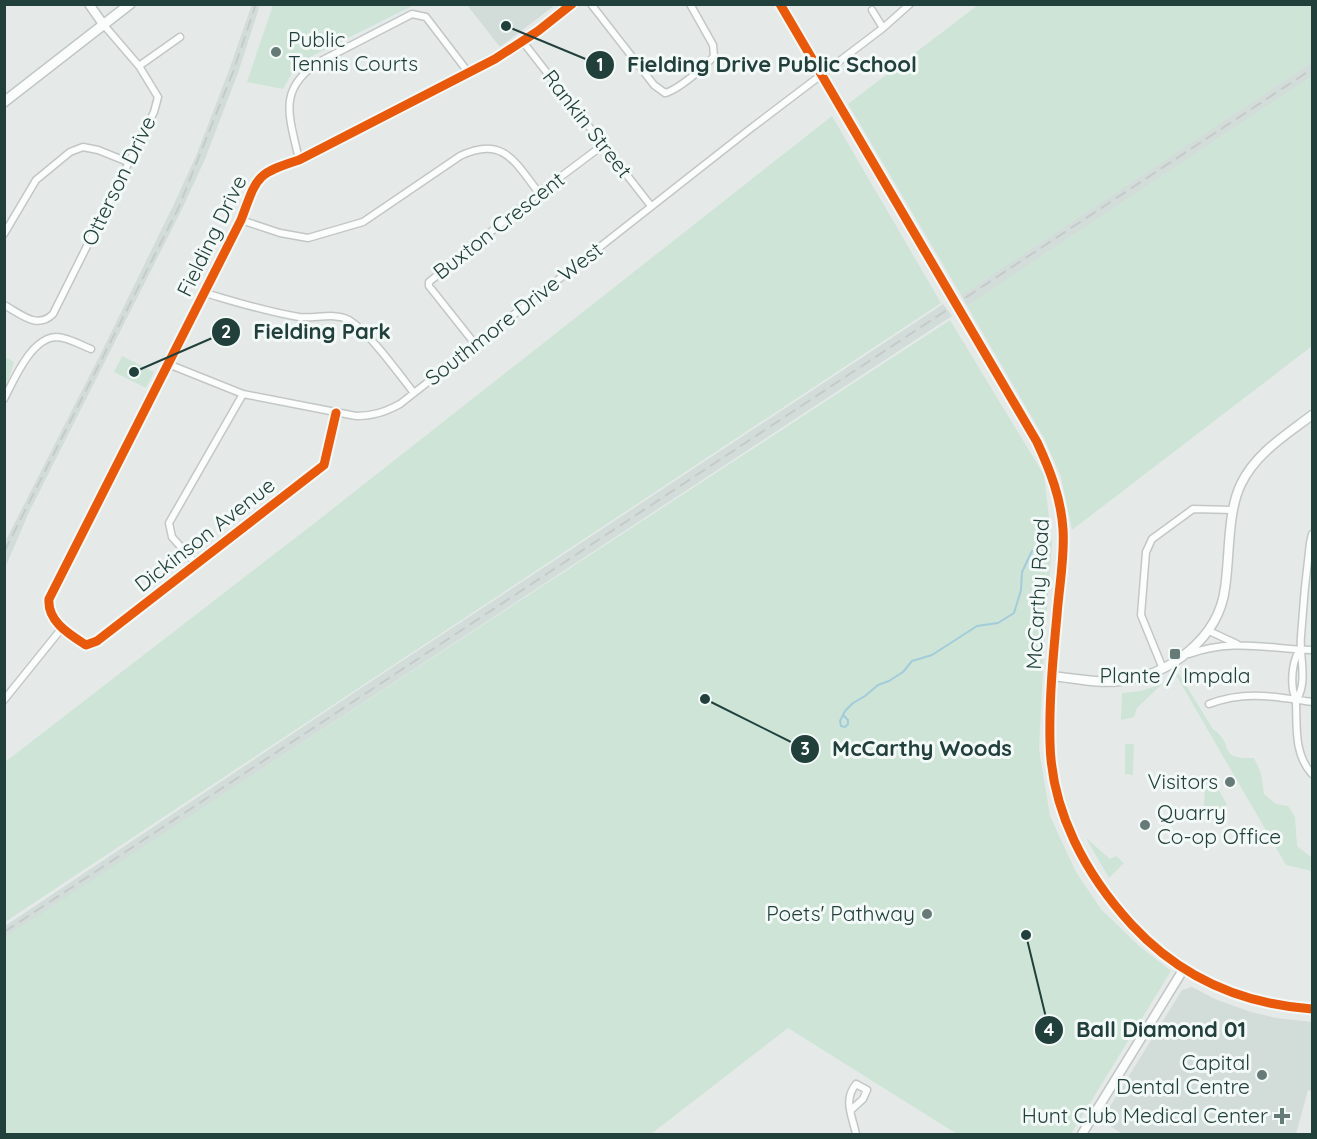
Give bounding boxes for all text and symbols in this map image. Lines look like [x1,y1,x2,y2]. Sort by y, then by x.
place label: Public Tennis Courts [288,26,418,76]
marker: Public Tennis Courts [269,45,283,59]
callout: Fielding Drive Public School [585,45,929,85]
text: Fielding Drive Public School [627,50,917,78]
text: 1 [596,53,604,76]
street label: Rankin Street [538,64,638,183]
street label: Otterson Drive [75,111,161,250]
street label: Buxton Crescent [428,166,569,285]
street label: Fielding Drive [171,171,252,300]
street label: Southmore Drive West [420,236,607,390]
callout: Fielding Park [211,312,403,352]
text: Fielding Park [253,317,391,345]
text: 2 [221,320,231,343]
street label: Dickinson Avenue [129,471,280,597]
street label: McCarthy Road [1020,518,1054,670]
marker: Plante / Impala [1168,647,1182,661]
place label: Plante / Impala [1100,662,1250,688]
callout: McCarthy Woods [790,729,1024,769]
text: McCarthy Woods [832,734,1012,762]
text: 3 [800,737,810,760]
place label: Visitors [1148,768,1218,794]
marker: Visitors [1223,775,1237,789]
place label: Quarry Co-op Office [1157,799,1281,849]
marker: Quarry Co-op Office [1138,818,1152,832]
place label: Poets' Pathway [766,900,915,926]
marker: Poets' Pathway [920,907,934,921]
callout: Ball Diamond 01 [1034,1010,1259,1050]
text: Ball Diamond 01 [1076,1015,1246,1043]
text: 4 [1044,1018,1055,1041]
place label: Capital Dental Centre [1116,1049,1250,1099]
marker: Capital Dental Centre [1255,1068,1269,1082]
place label: Hunt Club Medical Center [1022,1102,1268,1128]
marker: Hunt Club Medical Center [1273,1107,1291,1125]

